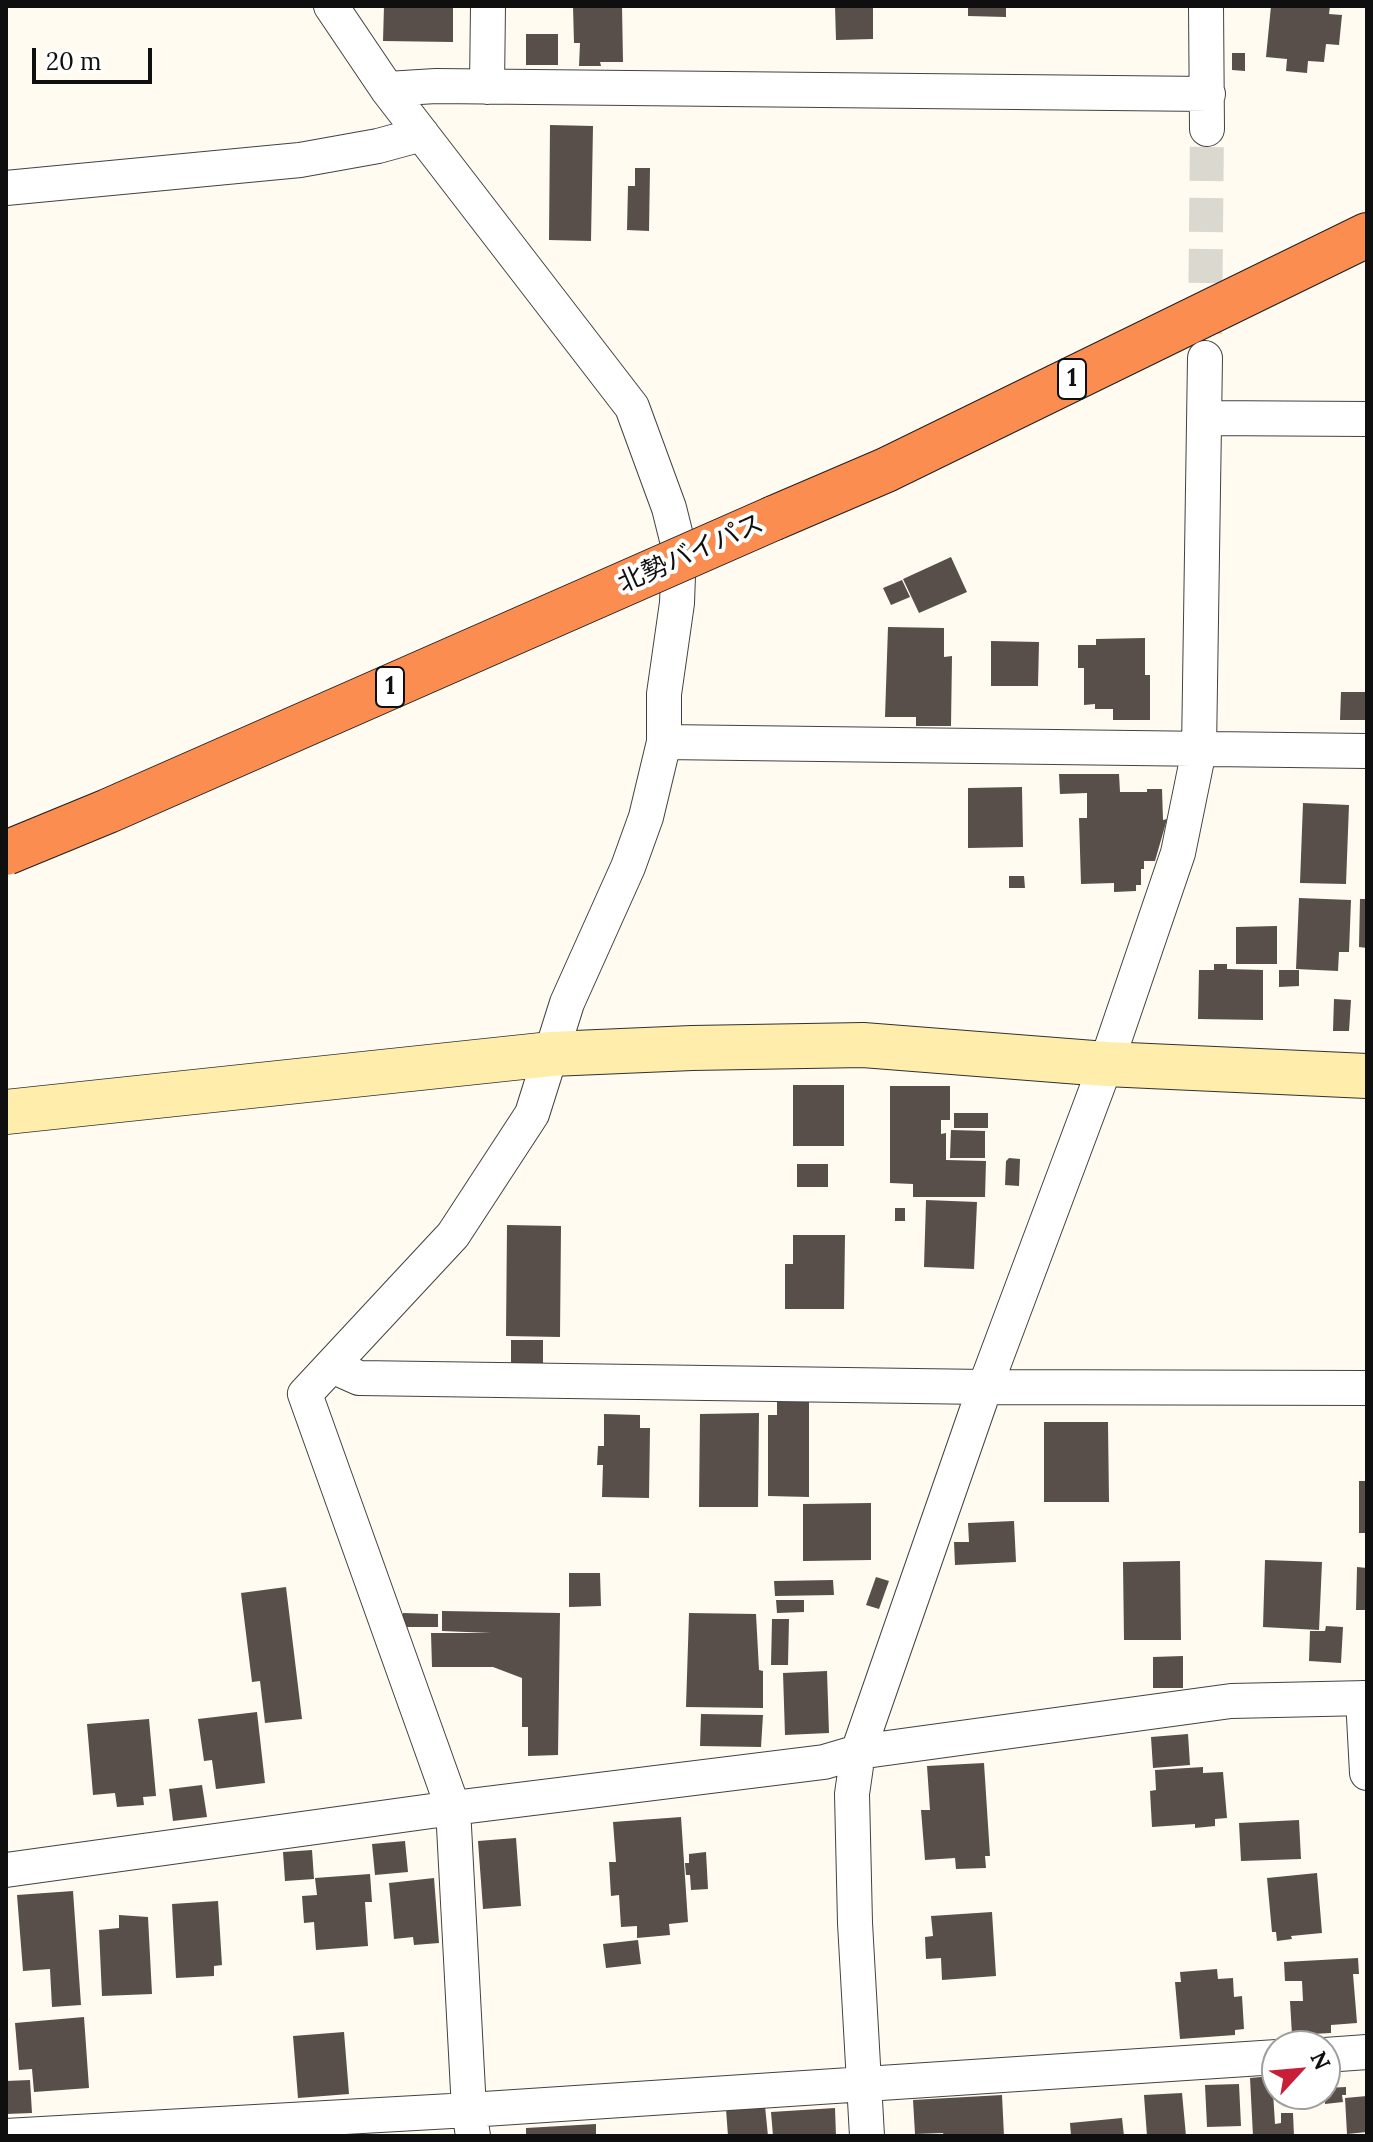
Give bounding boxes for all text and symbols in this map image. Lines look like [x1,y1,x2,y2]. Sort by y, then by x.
scale bar [36,32,156,82]
text: 20 m [46,46,102,77]
road number: 1 [1058,359,1086,399]
street label: 北勢バイパス [613,508,769,600]
road number: 1 [376,667,404,707]
north arrow [1261,2030,1341,2110]
text: N [1304,2047,1337,2074]

